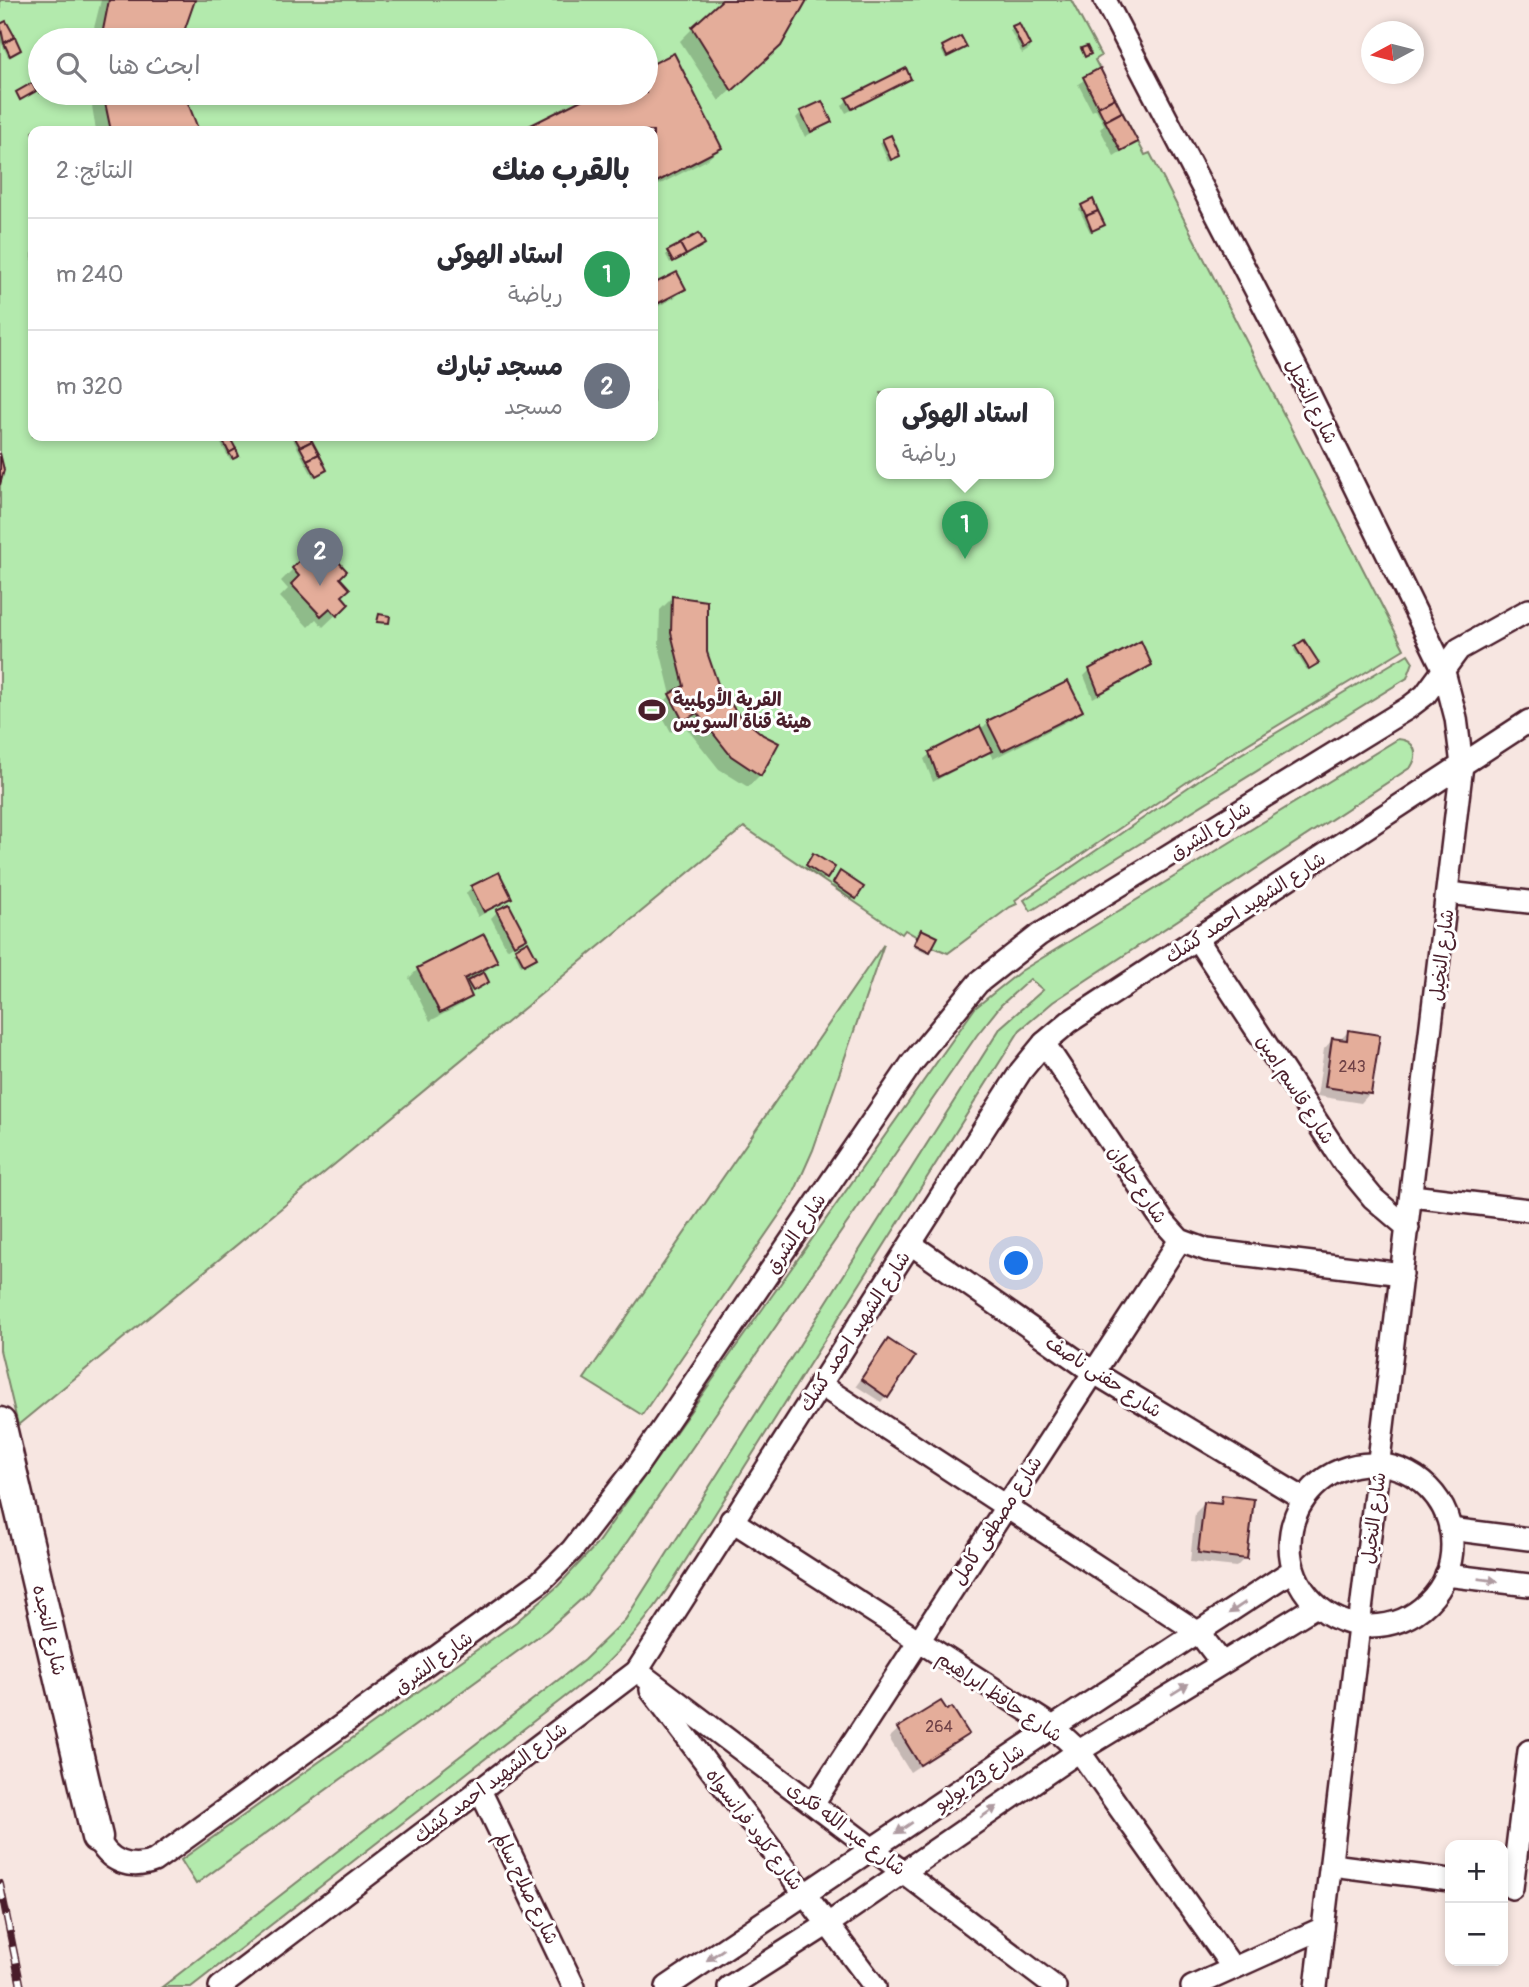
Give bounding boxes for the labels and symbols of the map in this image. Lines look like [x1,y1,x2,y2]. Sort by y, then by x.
north arrow [1361,21,1424,84]
street label: شارع النخيل [1279,355,1343,449]
pin: 1 [942,501,988,559]
pin: 2 [297,528,343,586]
place label: القرية الأولمبية هيئة قناة السويس [673,687,811,734]
sports icon: القرية الأولمبية هيئة قناة السويس [637,695,667,725]
street label: شارع الشرق [1165,796,1256,866]
street label: شارع الشهيد احمد كشك [1161,847,1331,970]
street label: شارع النخيل [1424,908,1461,1003]
street label: شارع قاسم امين [1249,1030,1339,1150]
house number: 243 [1338,1057,1366,1077]
street label: شارع حلوان [1101,1141,1172,1229]
street label: شارع الشرق [760,1189,832,1279]
your location [999,1246,1033,1280]
street label: شارع الشهيد احمد كشك [794,1247,917,1417]
street label: شارع حفنى ناصف [1040,1330,1166,1424]
street label: شارع مصطفى كامل [946,1452,1048,1590]
street label: شارع النخيل [1356,1471,1393,1566]
one-way arrow [1477,1575,1499,1586]
street label: شارع النجده [26,1582,71,1678]
one-way arrow [1227,1601,1246,1614]
street label: شارع الشرق [389,1626,478,1700]
street label: شارع حافظ ابراهيم [931,1646,1067,1749]
one-way arrow [1171,1683,1190,1695]
street label: شارع الشهيد احمد كشك [409,1717,573,1849]
house number: 264 [925,1717,953,1737]
street label: شارع 23 يوليو [929,1739,1030,1818]
street label: شارع كلود فرانسواه [700,1764,808,1896]
street label: شارع عبد الله فكرى [782,1776,910,1882]
one-way arrow [979,1806,999,1819]
one-way arrow [895,1821,913,1835]
street label: شارع صلاح سالم [487,1828,564,1949]
one-way arrow [706,1948,724,1962]

